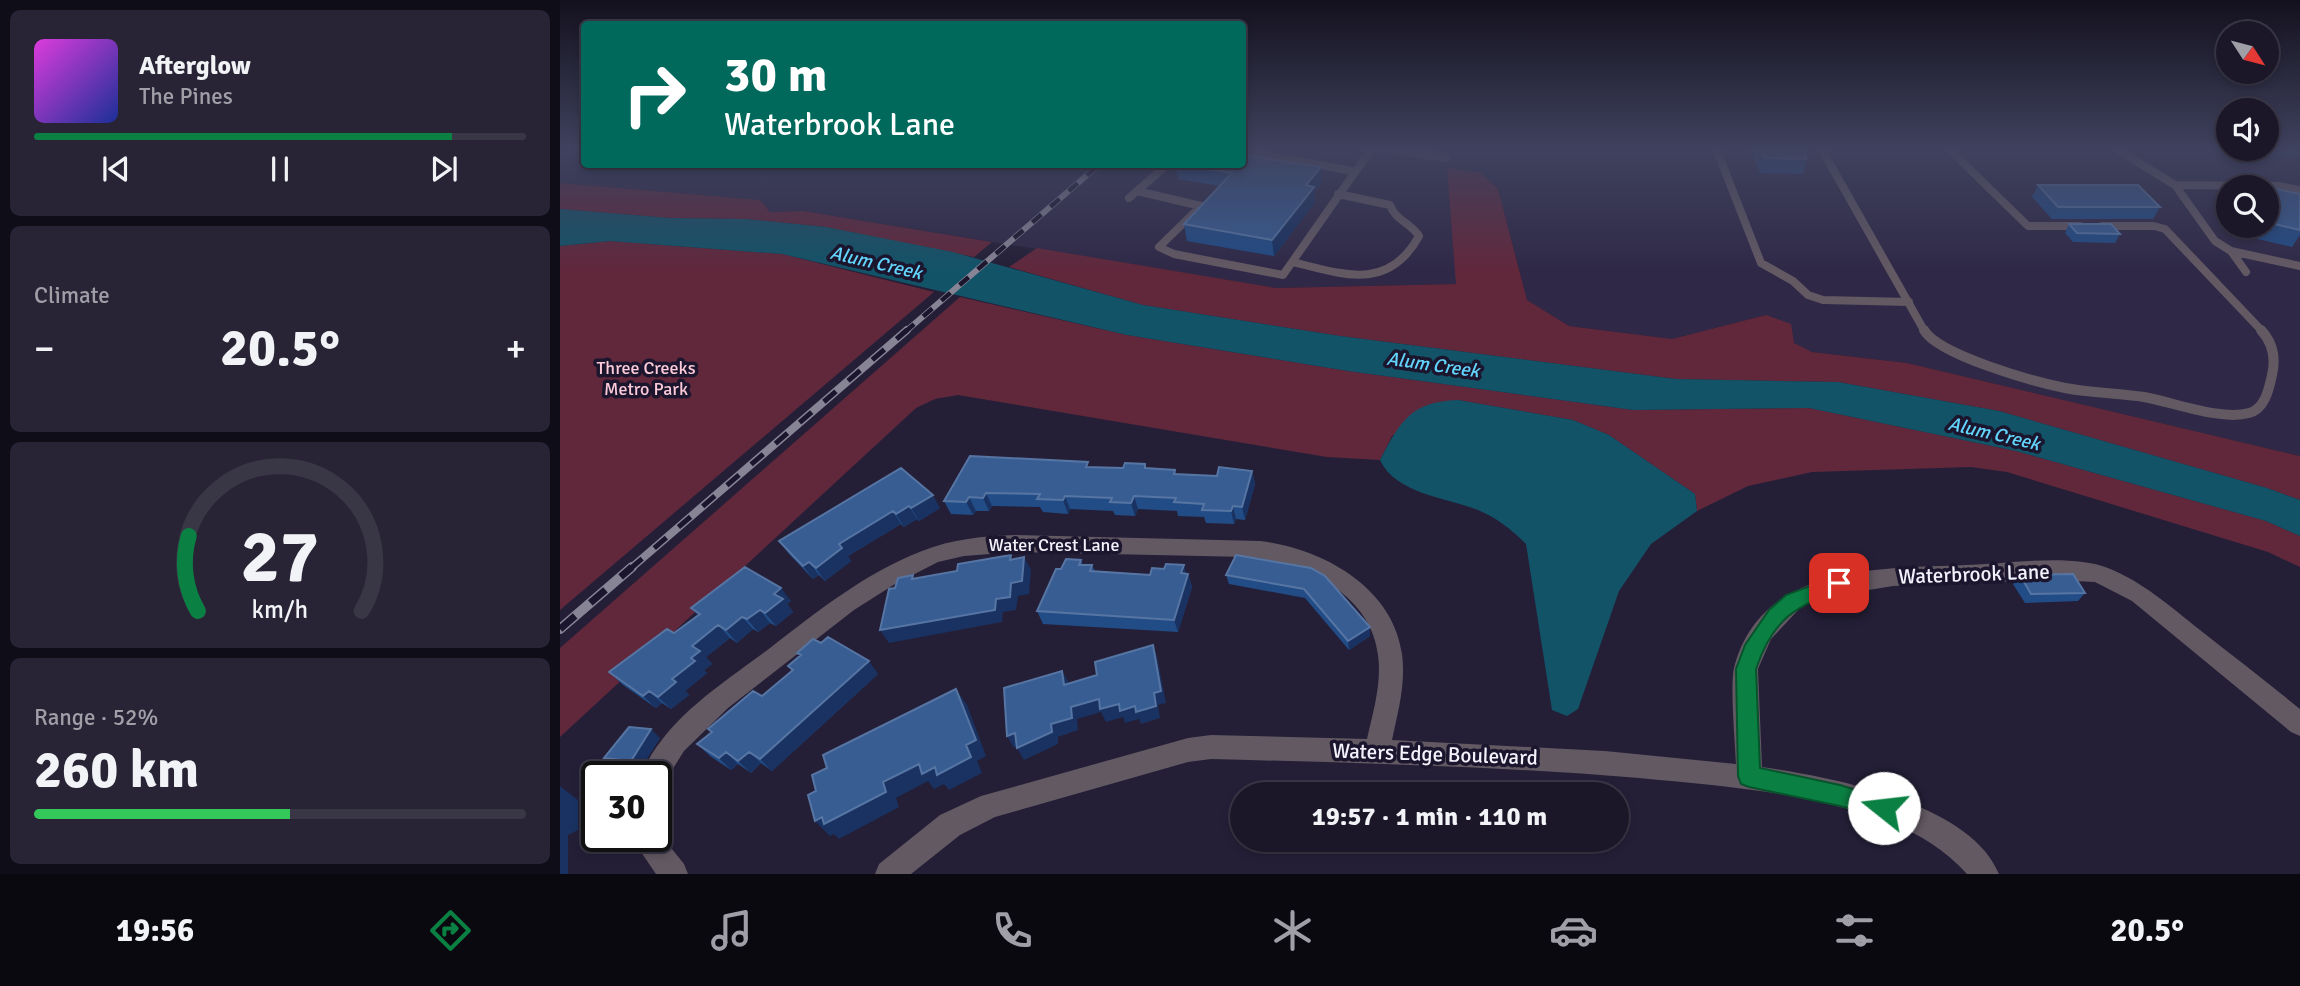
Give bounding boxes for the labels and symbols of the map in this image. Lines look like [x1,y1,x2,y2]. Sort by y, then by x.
north arrow [2216,21,2278,84]
water label: Alum Creek [828,241,926,286]
water label: Alum Creek [1385,347,1482,384]
park label: Three Creeks Metro Park [596,357,696,400]
water label: Alum Creek [1946,412,2044,457]
street label: Water Crest Lane [989,534,1119,556]
pin [1809,553,1869,613]
street label: Waterbrook Lane [1898,558,2050,590]
street label: Waters Edge Boulevard [1332,737,1538,771]
speed limit sign: 30 [581,761,672,852]
position arrow [1847,771,1921,845]

